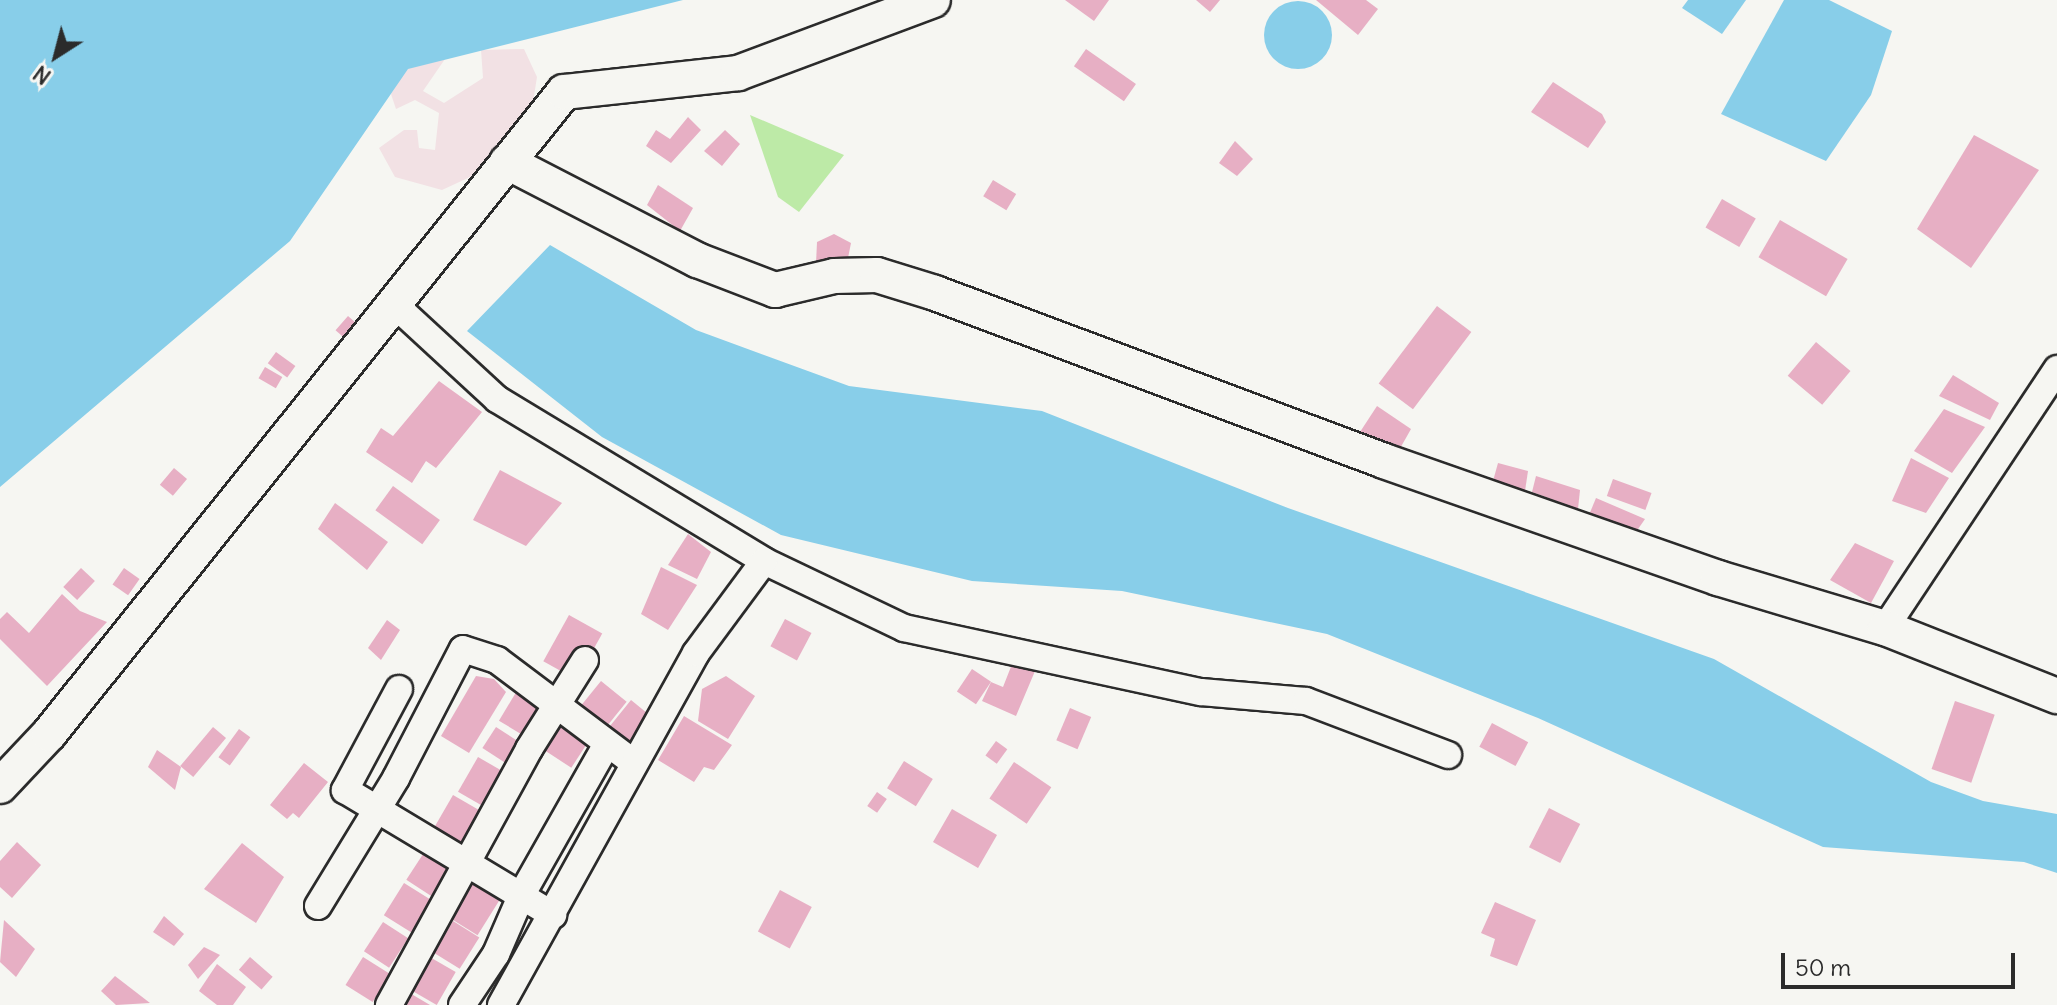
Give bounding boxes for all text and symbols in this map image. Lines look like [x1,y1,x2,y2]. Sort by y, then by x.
north arrow [16,16,96,96]
text: N [28,60,56,91]
scale bar [1785,937,2019,987]
text: 50 m [1795,952,1851,982]

